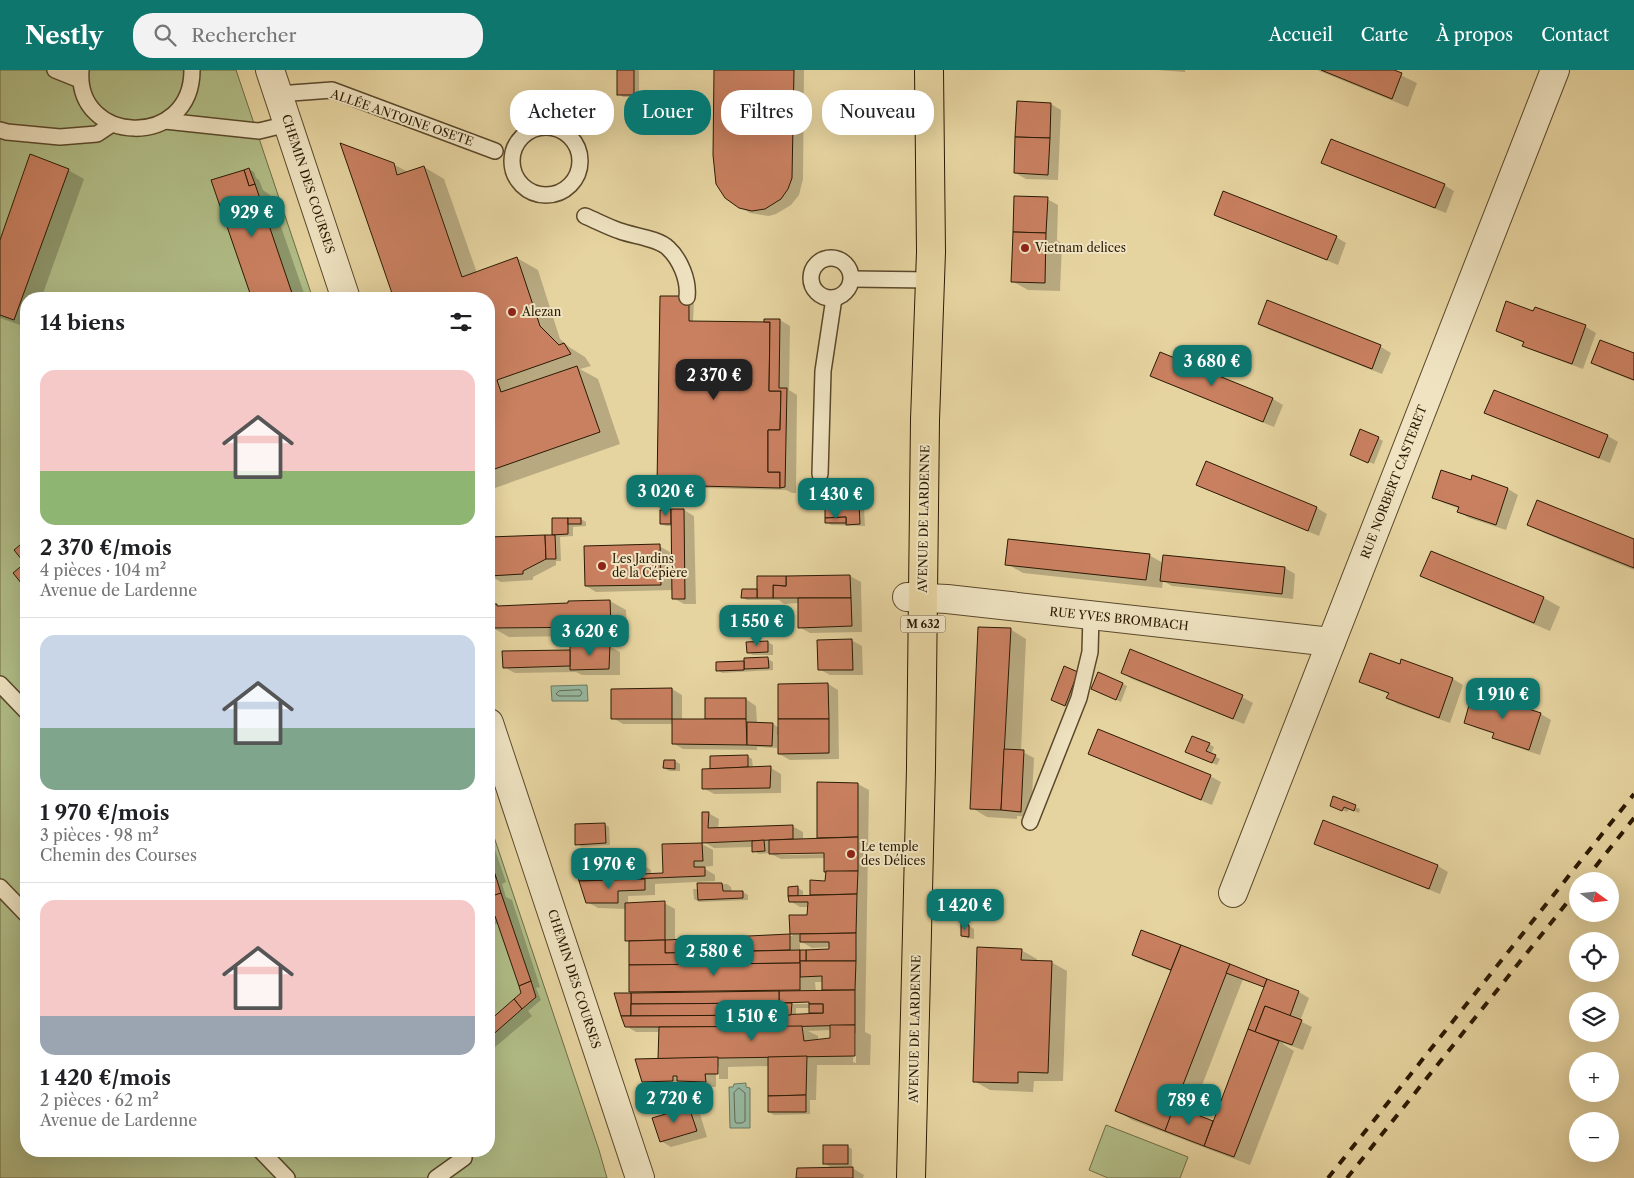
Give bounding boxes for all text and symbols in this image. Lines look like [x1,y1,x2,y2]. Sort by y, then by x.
search box [133,13,483,58]
text: Nestly [25,21,103,50]
icon: search [151,21,179,49]
text: Rechercher [191,24,297,47]
text: Accueil [1269,24,1333,46]
text: Carte [1361,24,1408,46]
text: À propos [1436,24,1513,46]
text: Contact [1541,24,1609,46]
street label: ALLÉE ANTOINE OSETE [328,85,476,149]
chip: Acheter [510,90,614,135]
chip: Louer [624,90,711,135]
chip: Filtres [721,90,812,135]
chip: Nouveau [822,90,934,135]
street label: CHEMIN DES COURSES [279,112,338,255]
pin: 929 € [217,196,287,238]
text: 929 € [231,202,273,222]
place label: Vietnam delices [1034,240,1126,255]
marker: Vietnam delices [1019,242,1031,254]
place label: Alezan [521,304,562,319]
marker: Alezan [506,306,518,318]
icon: filters [447,308,475,336]
text: 14 biens [40,310,125,335]
pin: 3 680 € [1166,344,1258,387]
text: 3 680 € [1184,351,1240,371]
pin: 2 370 € [668,358,760,401]
text: 2 370 € [686,365,742,385]
icon: home [213,402,303,492]
street label: RUE NORBERT CASTERET [1357,403,1430,561]
street label: AVENUE DE LARDENNE [915,445,932,594]
pin: 3 020 € [620,474,712,517]
pin: 1 430 € [790,478,882,520]
text: 3 020 € [637,481,695,501]
text: 1 430 € [809,484,863,504]
text: 2 370 €/mois [40,535,172,560]
place label: Les Jardins de la Cépière [612,551,688,580]
text: 4 pièces · 104 m² [40,560,166,580]
marker: Les Jardins de la Cépière [596,560,608,572]
text: Avenue de Lardenne [40,580,197,600]
pin: 1 550 € [711,604,803,647]
street label: RUE YVES BROMBACH [1049,604,1189,633]
text: 1 550 € [730,611,784,631]
pin: 3 620 € [544,614,636,657]
road number: M 632 [900,616,946,632]
text: 3 620 € [562,621,618,641]
icon: home [213,668,303,758]
pin: 1 910 € [1457,678,1549,720]
text: 1 910 € [1477,684,1529,704]
text: 1 970 €/mois [40,800,170,825]
text: 3 pièces · 98 m² [40,825,159,845]
place label: Le temple des Délices [861,839,925,868]
text: Chemin des Courses [40,845,197,865]
pin: 1 970 € [563,848,655,890]
marker: Le temple des Délices [845,848,857,860]
text: 1 970 € [582,854,636,874]
north arrow [1569,872,1619,922]
map controls [1569,872,1619,1162]
pin: 1 420 € [919,888,1011,931]
text: 1 420 € [938,895,992,915]
street label: CHEMIN DES COURSES [545,907,604,1050]
button: locate [1569,932,1619,982]
icon: home [213,933,303,1023]
pin: 2 580 € [668,934,760,977]
text: 2 580 € [686,941,742,961]
street label: AVENUE DE LARDENNE [906,955,923,1104]
button: layers [1569,992,1619,1042]
pin: 1 510 € [706,1000,798,1042]
text: 1 510 € [726,1006,778,1026]
button: + [1569,1052,1619,1102]
text: 1 420 €/mois [40,1065,171,1090]
pin: 2 720 € [628,1082,720,1124]
pin: 789 € [1154,1084,1224,1126]
text: 2 720 € [646,1088,702,1108]
text: 2 pièces · 62 m² [40,1090,159,1110]
text: 789 € [1168,1090,1210,1110]
text: Avenue de Lardenne [40,1110,197,1130]
button: − [1569,1112,1619,1162]

